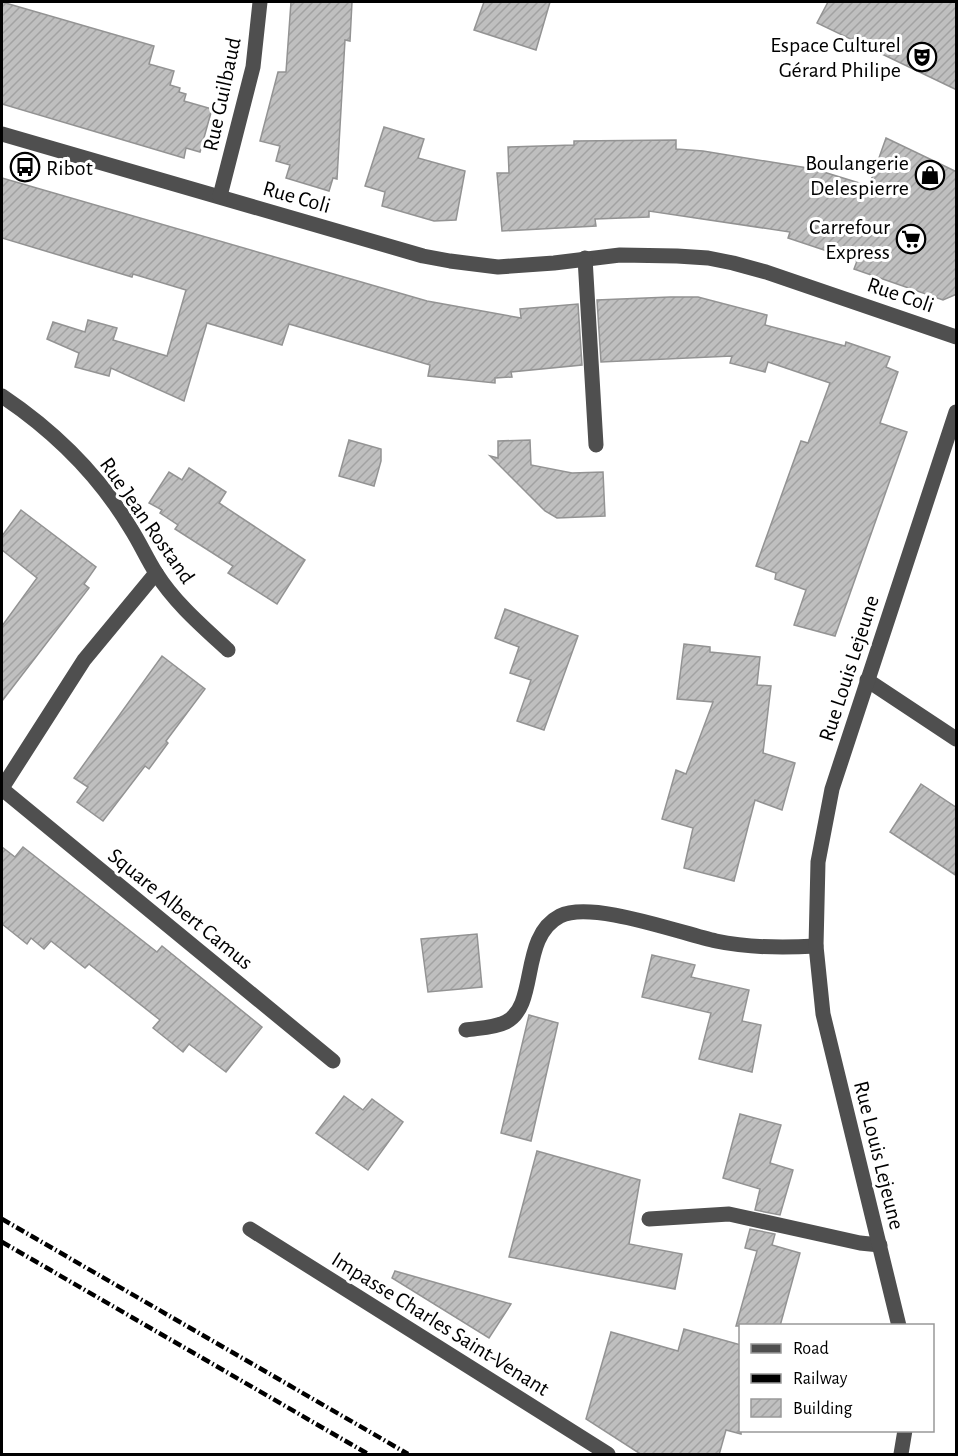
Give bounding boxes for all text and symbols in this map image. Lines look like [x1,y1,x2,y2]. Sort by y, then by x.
place label: Espace Culturel Gérard Philipe [770,34,901,81]
street label: Rue Guilbaud [199,35,245,153]
theatre icon: Espace Culturel Gérard Philipe [906,41,938,73]
bus stop icon: Ribot [9,151,41,183]
place label: Boulangerie Delespierre [805,152,909,199]
place label: Ribot [46,157,93,179]
shop icon: Boulangerie Delespierre [914,159,946,191]
street label: Rue Coli [260,177,333,217]
place label: Carrefour Express [809,216,890,263]
supermarket icon: Carrefour Express [895,223,927,255]
street label: Rue Coli [864,273,937,317]
street label: Rue Jean Rostand [96,454,199,588]
street label: Rue Louis Lejeune [815,593,883,744]
street label: Square Albert Camus [104,844,257,974]
street label: Rue Louis Lejeune [850,1079,908,1232]
street label: Impasse Charles Saint-Venant [328,1248,553,1400]
legend [739,1324,934,1432]
text: Road [793,1340,829,1358]
text: Railway [793,1370,848,1388]
text: Building [793,1400,853,1418]

